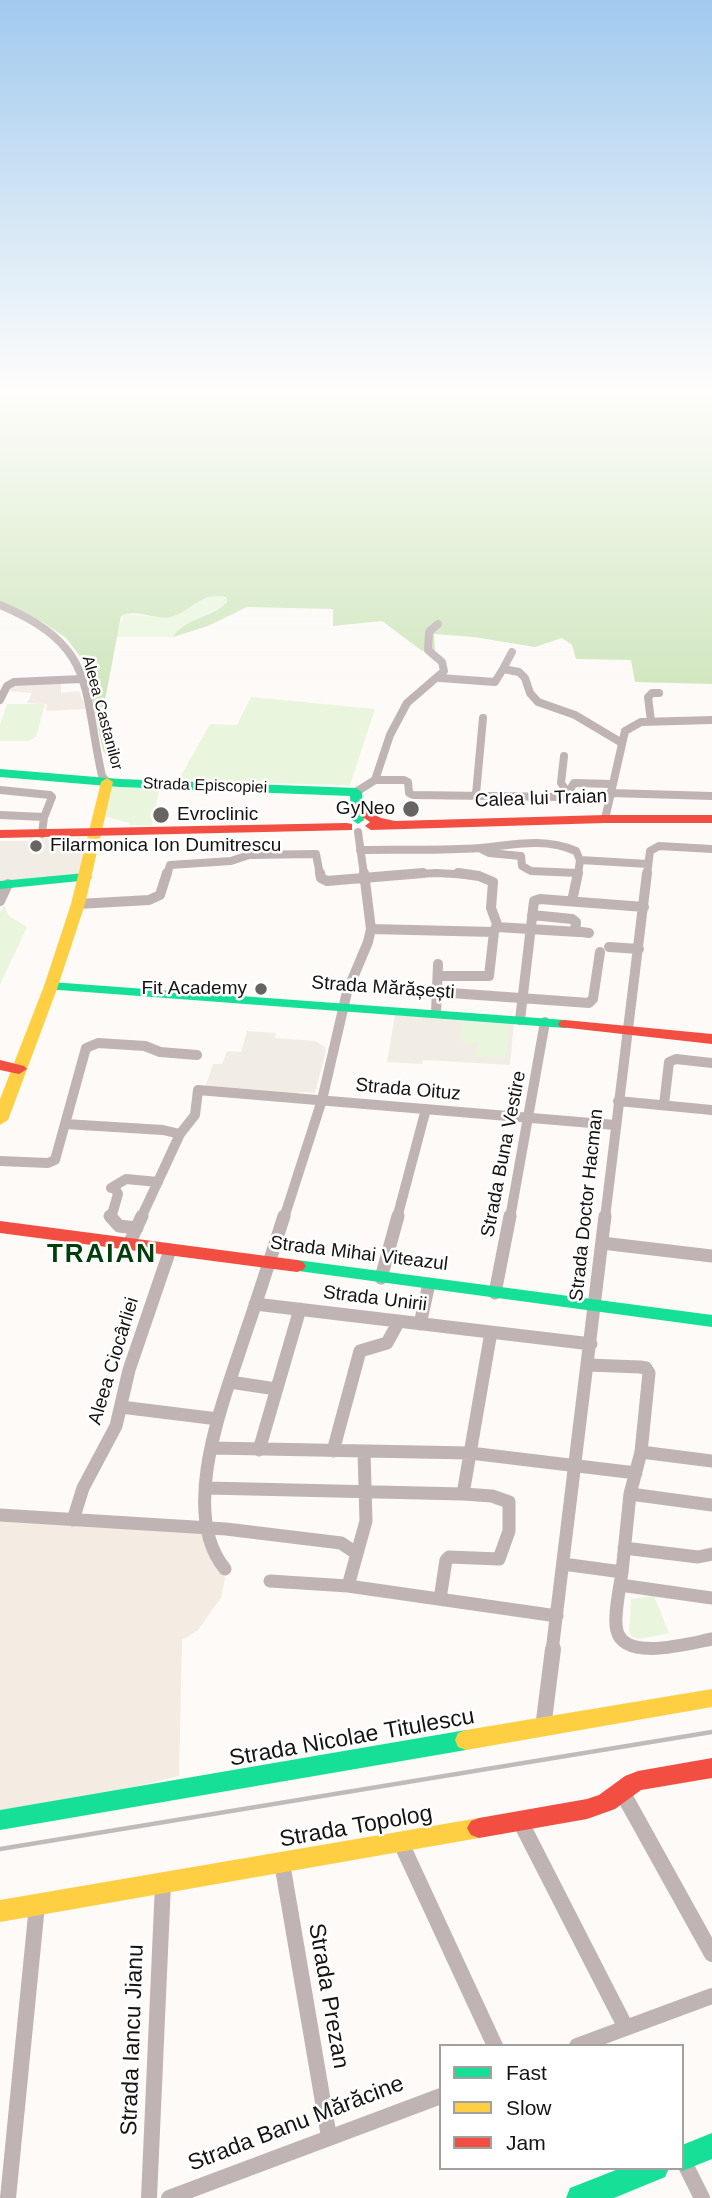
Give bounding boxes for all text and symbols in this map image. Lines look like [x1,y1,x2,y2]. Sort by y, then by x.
street label: Aleea Castanilor [78,654,126,772]
street label: Strada Episcopiei [142,774,268,798]
street label: Calea lui Traian [474,785,608,813]
place label: GyNeo [336,798,395,820]
marker: GyNeo [401,799,421,819]
place label: Evroclinic [177,804,258,826]
marker: Evroclinic [151,805,171,825]
place label: Filarmonica Ion Dumitrescu [50,835,281,857]
marker: Filarmonica Ion Dumitrescu [28,838,44,854]
street label: Strada Mărășești [311,972,455,1004]
place label: Fit Academy [141,978,247,1000]
marker: Fit Academy [253,981,269,997]
street label: Strada Buna Vestire [477,1069,531,1239]
street label: Strada Oituz [354,1074,462,1106]
street label: Strada Doctor Hacman [566,1108,608,1302]
street label: Strada Mihai Viteazul [269,1232,449,1276]
district label: TRAIAN [48,1239,156,1271]
street label: Strada Unirii [322,1281,428,1317]
street label: Aleea Ciocârliei [84,1295,144,1427]
street label: Strada Nicolae Titulescu [227,1703,477,1773]
street label: Strada Topolog [277,1800,435,1854]
street label: Strada Prezan [302,1921,354,2071]
street label: Strada Iancu Jianu [116,1944,150,2136]
legend [439,2044,684,2170]
text: Fast [506,2061,547,2084]
street label: Strada Banu Mărăcine [184,2070,408,2178]
text: Slow [506,2096,552,2119]
text: Jam [506,2131,546,2154]

